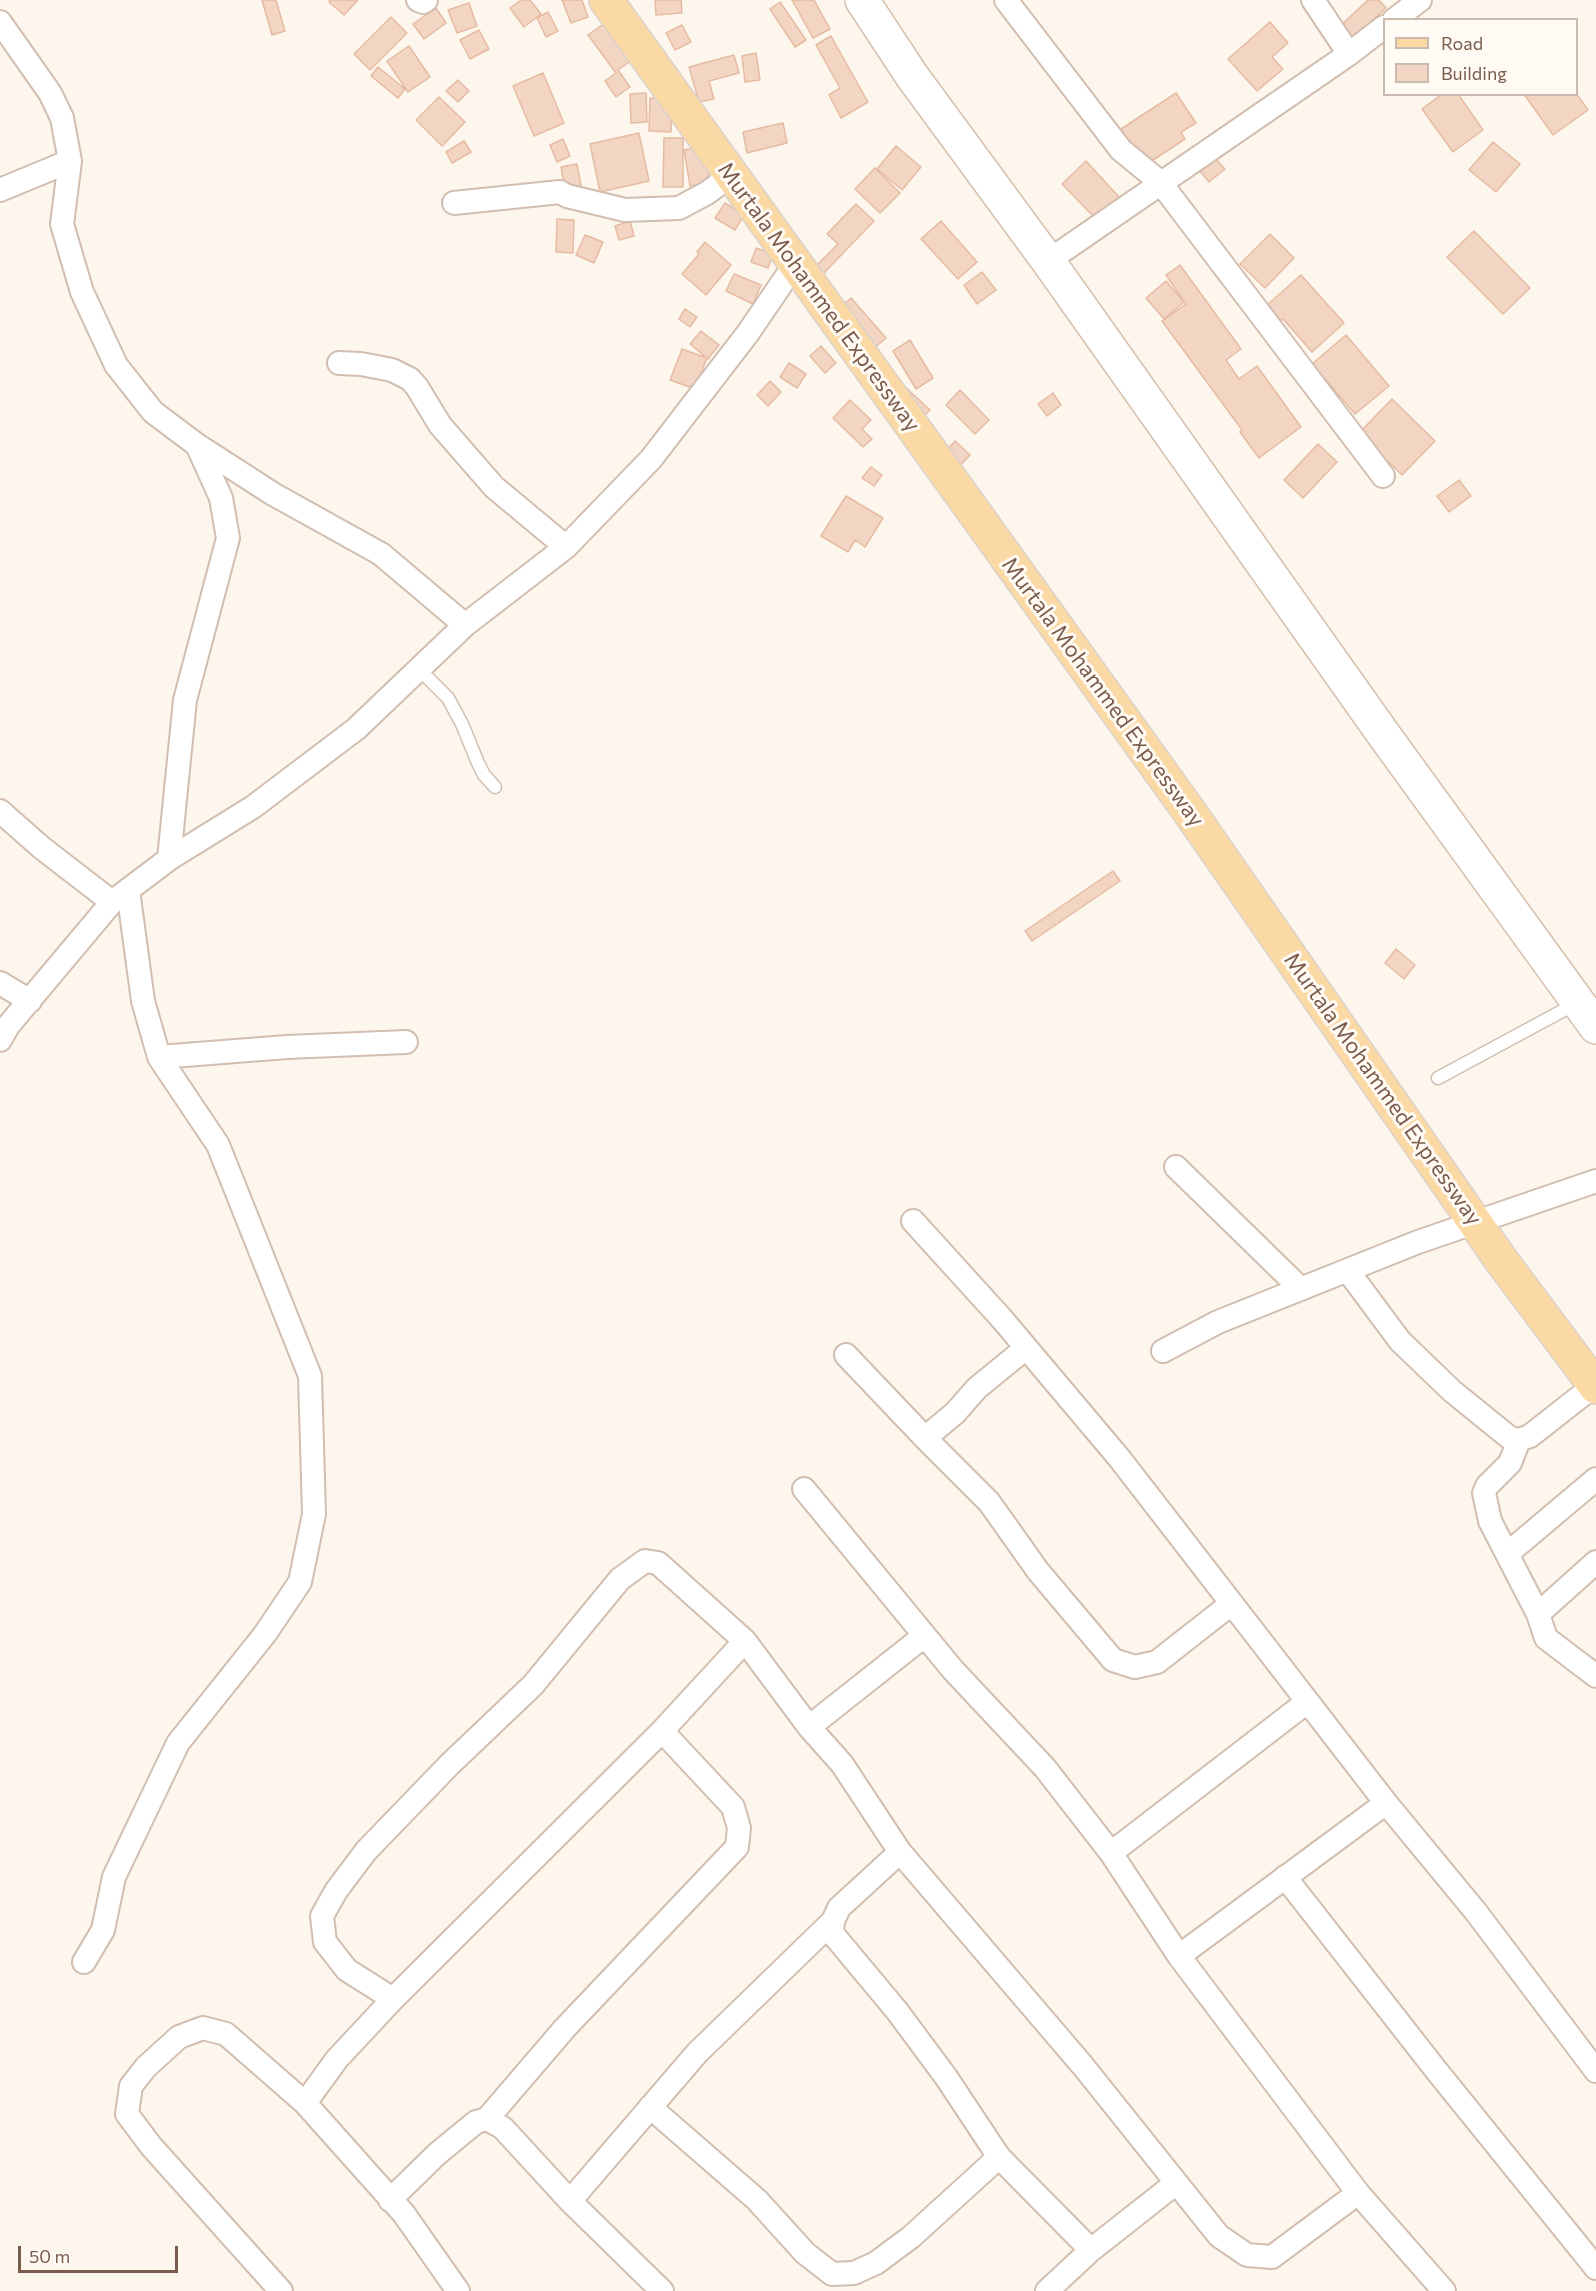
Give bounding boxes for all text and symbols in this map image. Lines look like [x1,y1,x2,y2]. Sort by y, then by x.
legend [1383,18,1578,96]
text: Road [1441,32,1483,54]
text: Building [1441,62,1507,84]
street label: Murtala Mohammed Expressway [712,157,926,437]
street label: Murtala Mohammed Expressway [996,552,1210,832]
street label: Murtala Mohammed Expressway [1278,948,1488,1230]
scale bar [21,2234,182,2272]
text: 50 m [29,2245,70,2267]

